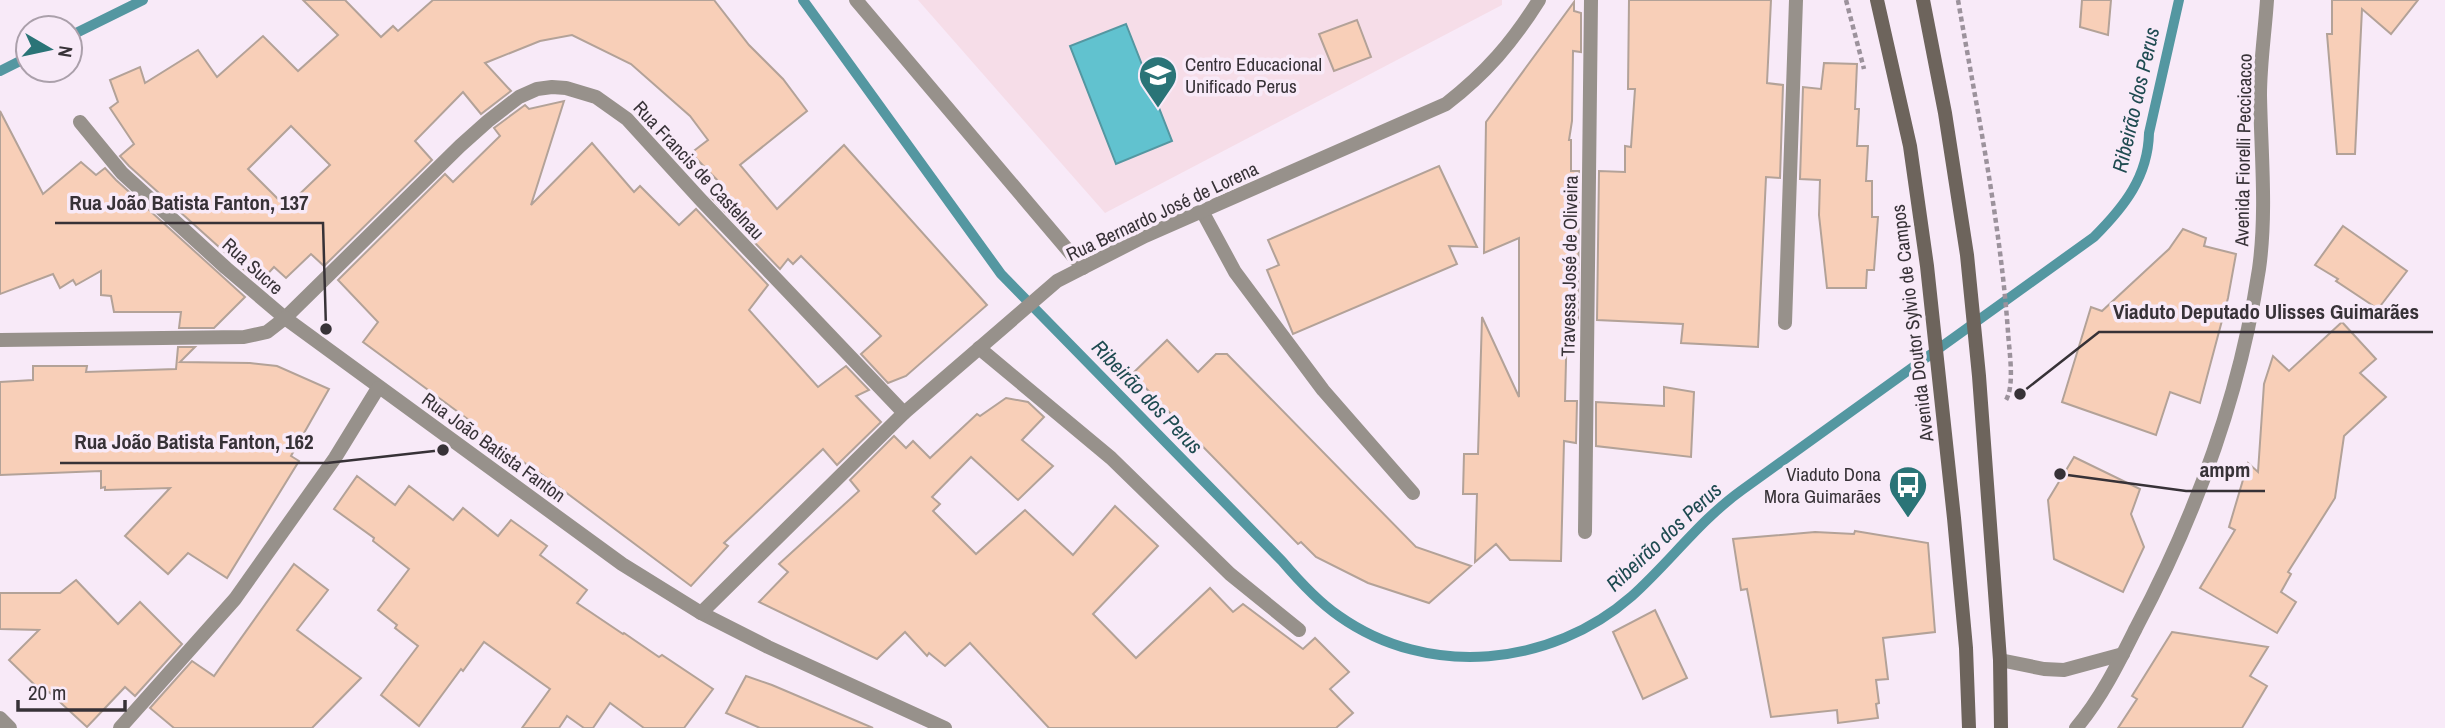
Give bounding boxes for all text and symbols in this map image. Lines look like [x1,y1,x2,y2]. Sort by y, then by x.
north arrow [14,14,84,84]
water label: Ribeirão dos Perus [2105,24,2166,175]
text: N [52,44,80,59]
place label: Centro Educacional Unificado Perus [1185,51,1322,99]
street label: Avenida Fiorelli Peccicacco [2228,53,2258,248]
school or university icon: Centro Educacional Unificado Perus [1137,54,1179,109]
street label: Rua Francis de Castelnau [628,95,770,245]
street label: Rua Bernardo José de Lorena [1062,155,1262,267]
street label: Travessa José de Oliveira [1554,175,1584,357]
callout: Rua João Batista Fanton, 137 [55,181,323,223]
text: Rua João Batista Fanton, 137 [69,188,309,217]
street label: Avenida Doutor Sylvio de Campos [1885,203,1940,444]
street label: Rua Sucre [217,232,289,300]
callout: Viaduto Deputado Ulisses Guimarães [2099,290,2433,332]
text: Viaduto Deputado Ulisses Guimarães [2113,297,2419,326]
water label: Ribeirão dos Perus [1085,333,1210,460]
street label: Rua João Batista Fanton [417,386,571,508]
callout: Rua João Batista Fanton, 162 [60,421,327,463]
text: Rua João Batista Fanton, 162 [74,427,314,456]
callout: ampm [2186,449,2265,491]
text: ampm [2200,455,2250,484]
place label: Viaduto Dona Mora Guimarães [1764,461,1881,509]
bus stop icon: Viaduto Dona Mora Guimarães [1887,464,1929,519]
water label: Ribeirão dos Perus [1600,475,1728,598]
scale bar [18,668,124,712]
text: 20 m [28,678,66,707]

